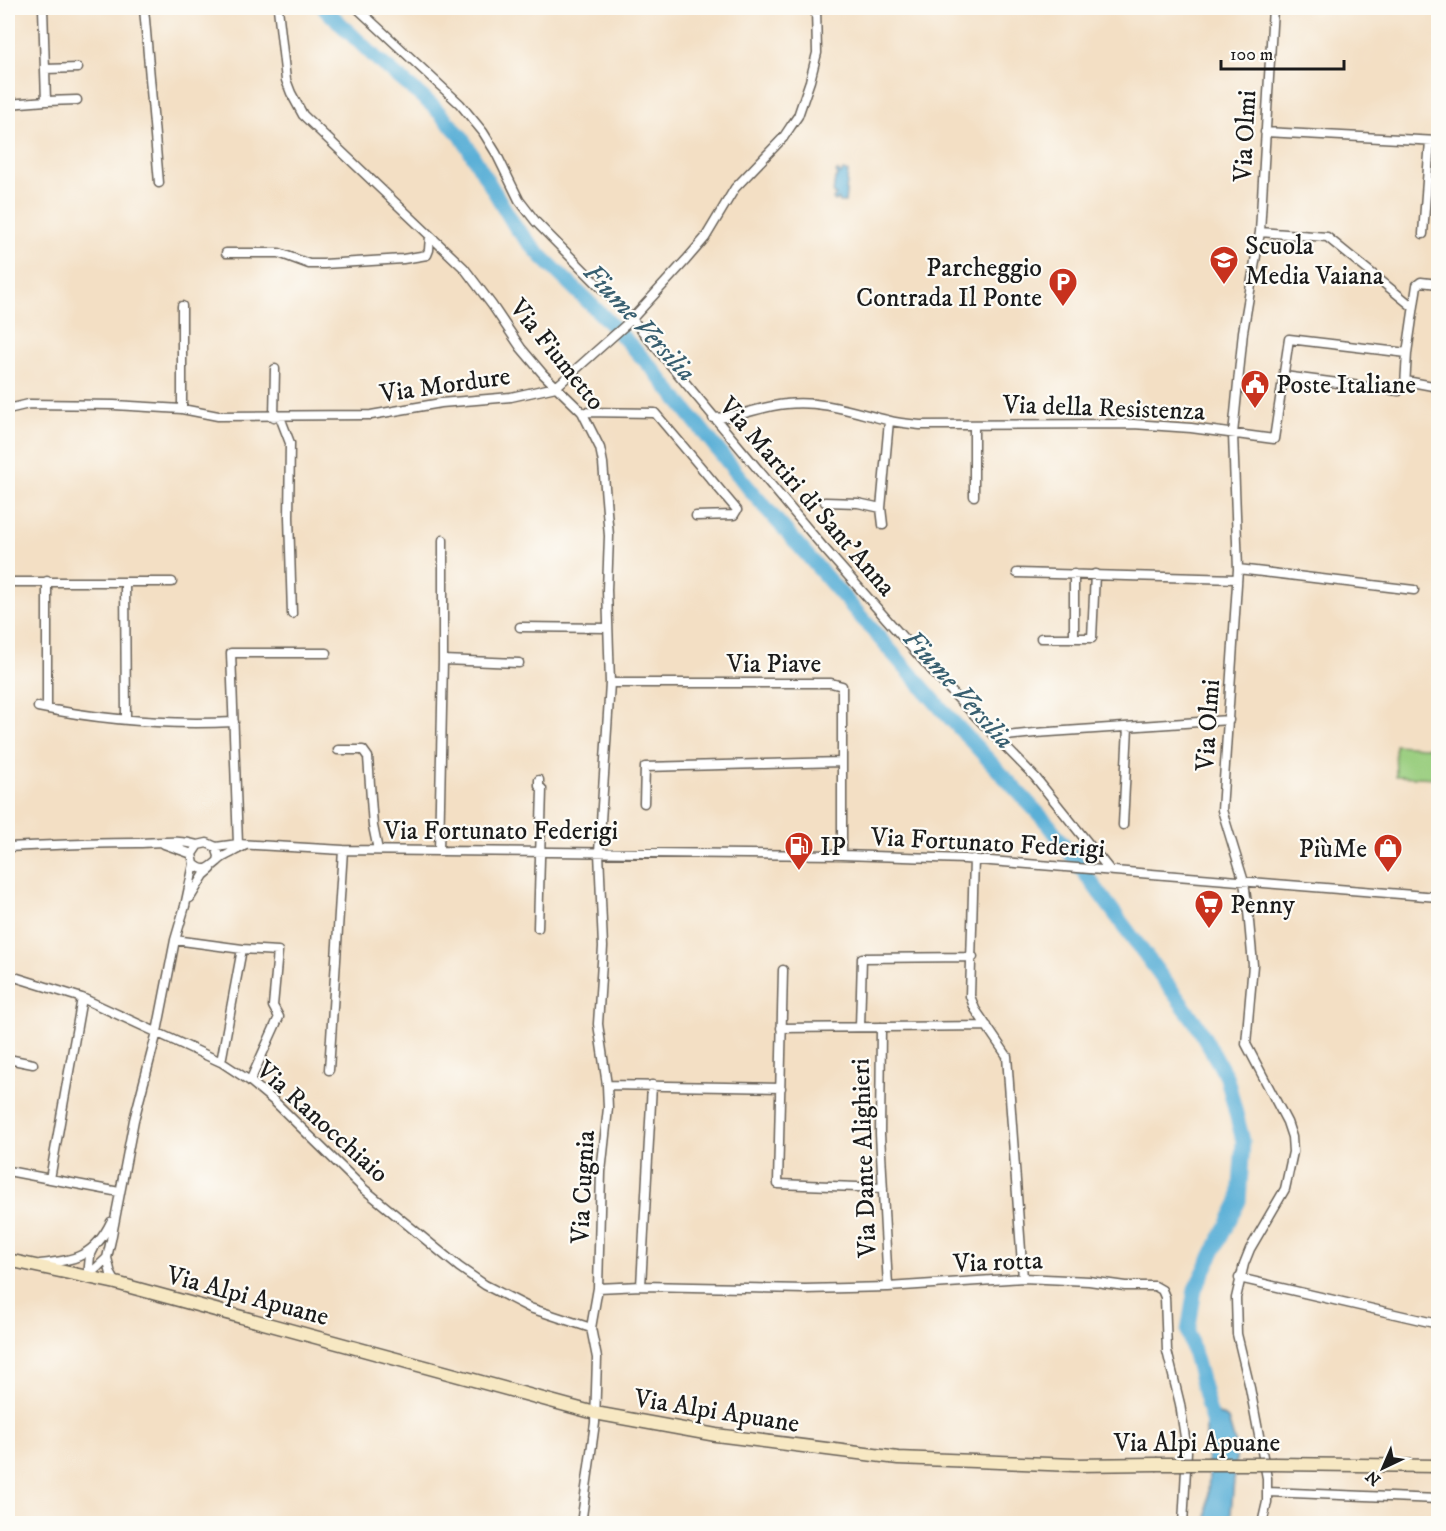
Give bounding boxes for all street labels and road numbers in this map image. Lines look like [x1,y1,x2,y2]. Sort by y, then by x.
street label: Via Olmi [1227,89,1264,184]
street label: Via Fiumetto [501,292,612,417]
street label: Via Mordure [377,360,512,411]
street label: Via della Resistenza [1001,388,1206,429]
street label: Via Martiri di Sant'Anna [711,390,902,603]
street label: Via Piave [726,648,821,681]
street label: Via Olmi [1189,678,1228,773]
street label: Via Fortunato Federigi [383,815,618,848]
street label: Via Fortunato Federigi [869,821,1106,866]
street label: Via Ranocchiaio [248,1053,395,1190]
street label: Via Dante Alighieri [845,1058,885,1259]
street label: Via Cugnia [564,1130,603,1246]
street label: Via rotta [952,1244,1043,1281]
street label: Via Alpi Apuane [162,1259,332,1334]
street label: Via Alpi Apuane [631,1382,802,1441]
street label: Via Alpi Apuane [1113,1427,1280,1460]

